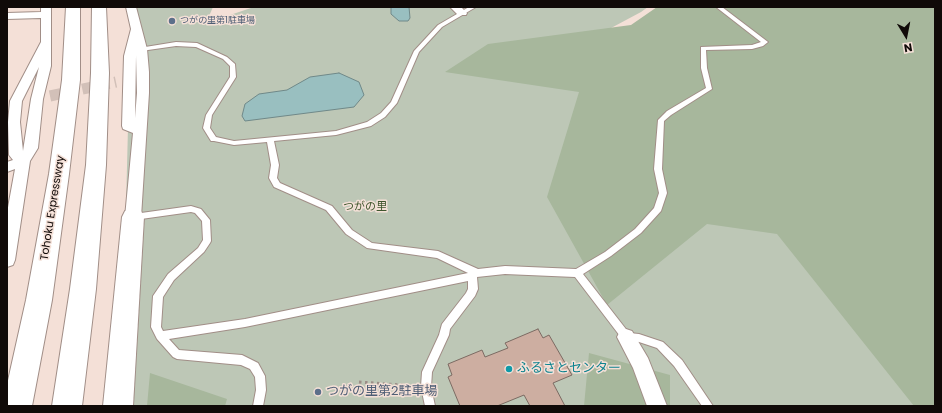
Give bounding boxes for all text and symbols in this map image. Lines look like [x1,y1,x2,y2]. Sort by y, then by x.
marker: つがの里第1駐車場 [167,16,177,26]
place label: つがの里第1駐車場 [180,16,255,26]
north arrow [886,16,926,56]
text: N [903,39,914,56]
street label: Tohoku Expressway [38,155,68,261]
park label: つがの里 [343,200,387,214]
place label: ふるさとセンター [517,361,621,377]
marker: ふるさとセンター [504,364,514,374]
place label: つがの里第2駐車場 [326,384,437,400]
marker: つがの里第2駐車場 [313,387,323,397]

